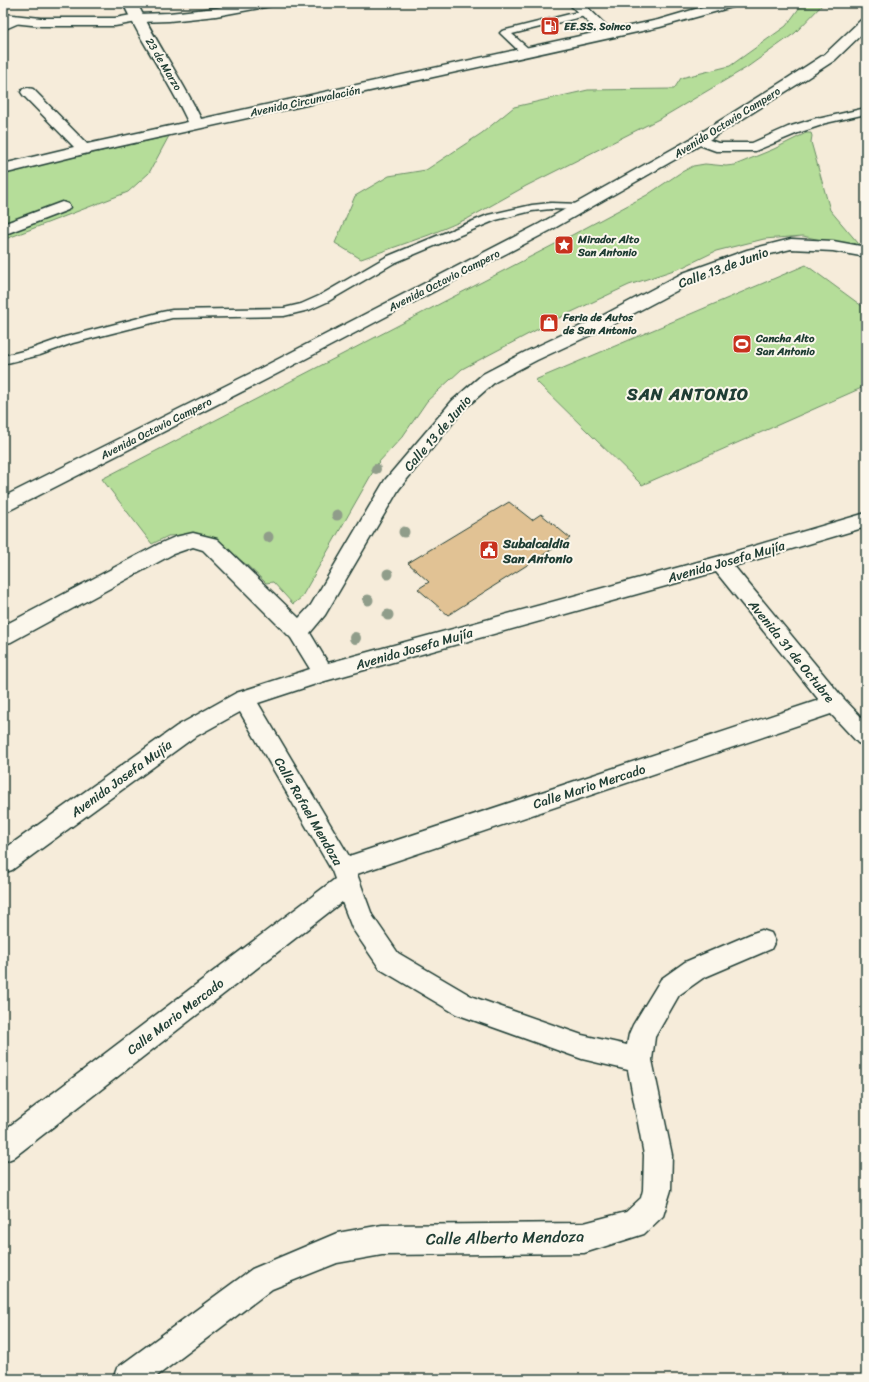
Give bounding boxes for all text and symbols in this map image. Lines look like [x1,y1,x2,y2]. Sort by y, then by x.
fuel station icon: EE.SS. Soinco [539,15,561,37]
place label: EE.SS. Soinco [564,17,631,36]
street label: 23 de Marzo [140,34,187,95]
street label: Avenida Circunvalación [247,81,362,123]
street label: Avenida Octavio Campero [669,82,785,164]
place label: Mirador Alto San Antonio [577,230,640,262]
place icon: Mirador Alto San Antonio [553,234,575,256]
street label: Calle 13 de Junio [675,240,772,294]
street label: Avenida Octavio Campero [384,244,504,317]
place label: Feria de Autos de San Antonio [562,308,637,340]
shop icon: Feria de Autos de San Antonio [538,312,560,334]
place label: Cancha Alto San Antonio [755,329,815,361]
sports icon: Cancha Alto San Antonio [731,333,753,355]
district label: SAN ANTONIO [626,379,749,409]
street label: Calle 13 de Junio [398,390,478,477]
street label: Avenida Octavio Campero [96,392,216,465]
place label: Subalcaldia San Antonio [502,532,573,570]
street label: Avenida Josefa Mujía [664,534,788,589]
public building icon: Subalcaldia San Antonio [478,539,500,561]
street label: Avenida 31 de Octubre [742,594,841,708]
street label: Avenida Josefa Mujía [352,621,476,676]
street label: Avenida Josefa Mujía [65,733,177,824]
street label: Calle Rafael Mendoza [268,752,349,870]
street label: Calle Mario Mercado [530,757,649,816]
street label: Calle Mario Mercado [122,972,229,1061]
street label: Calle Alberto Mendoza [426,1222,584,1253]

